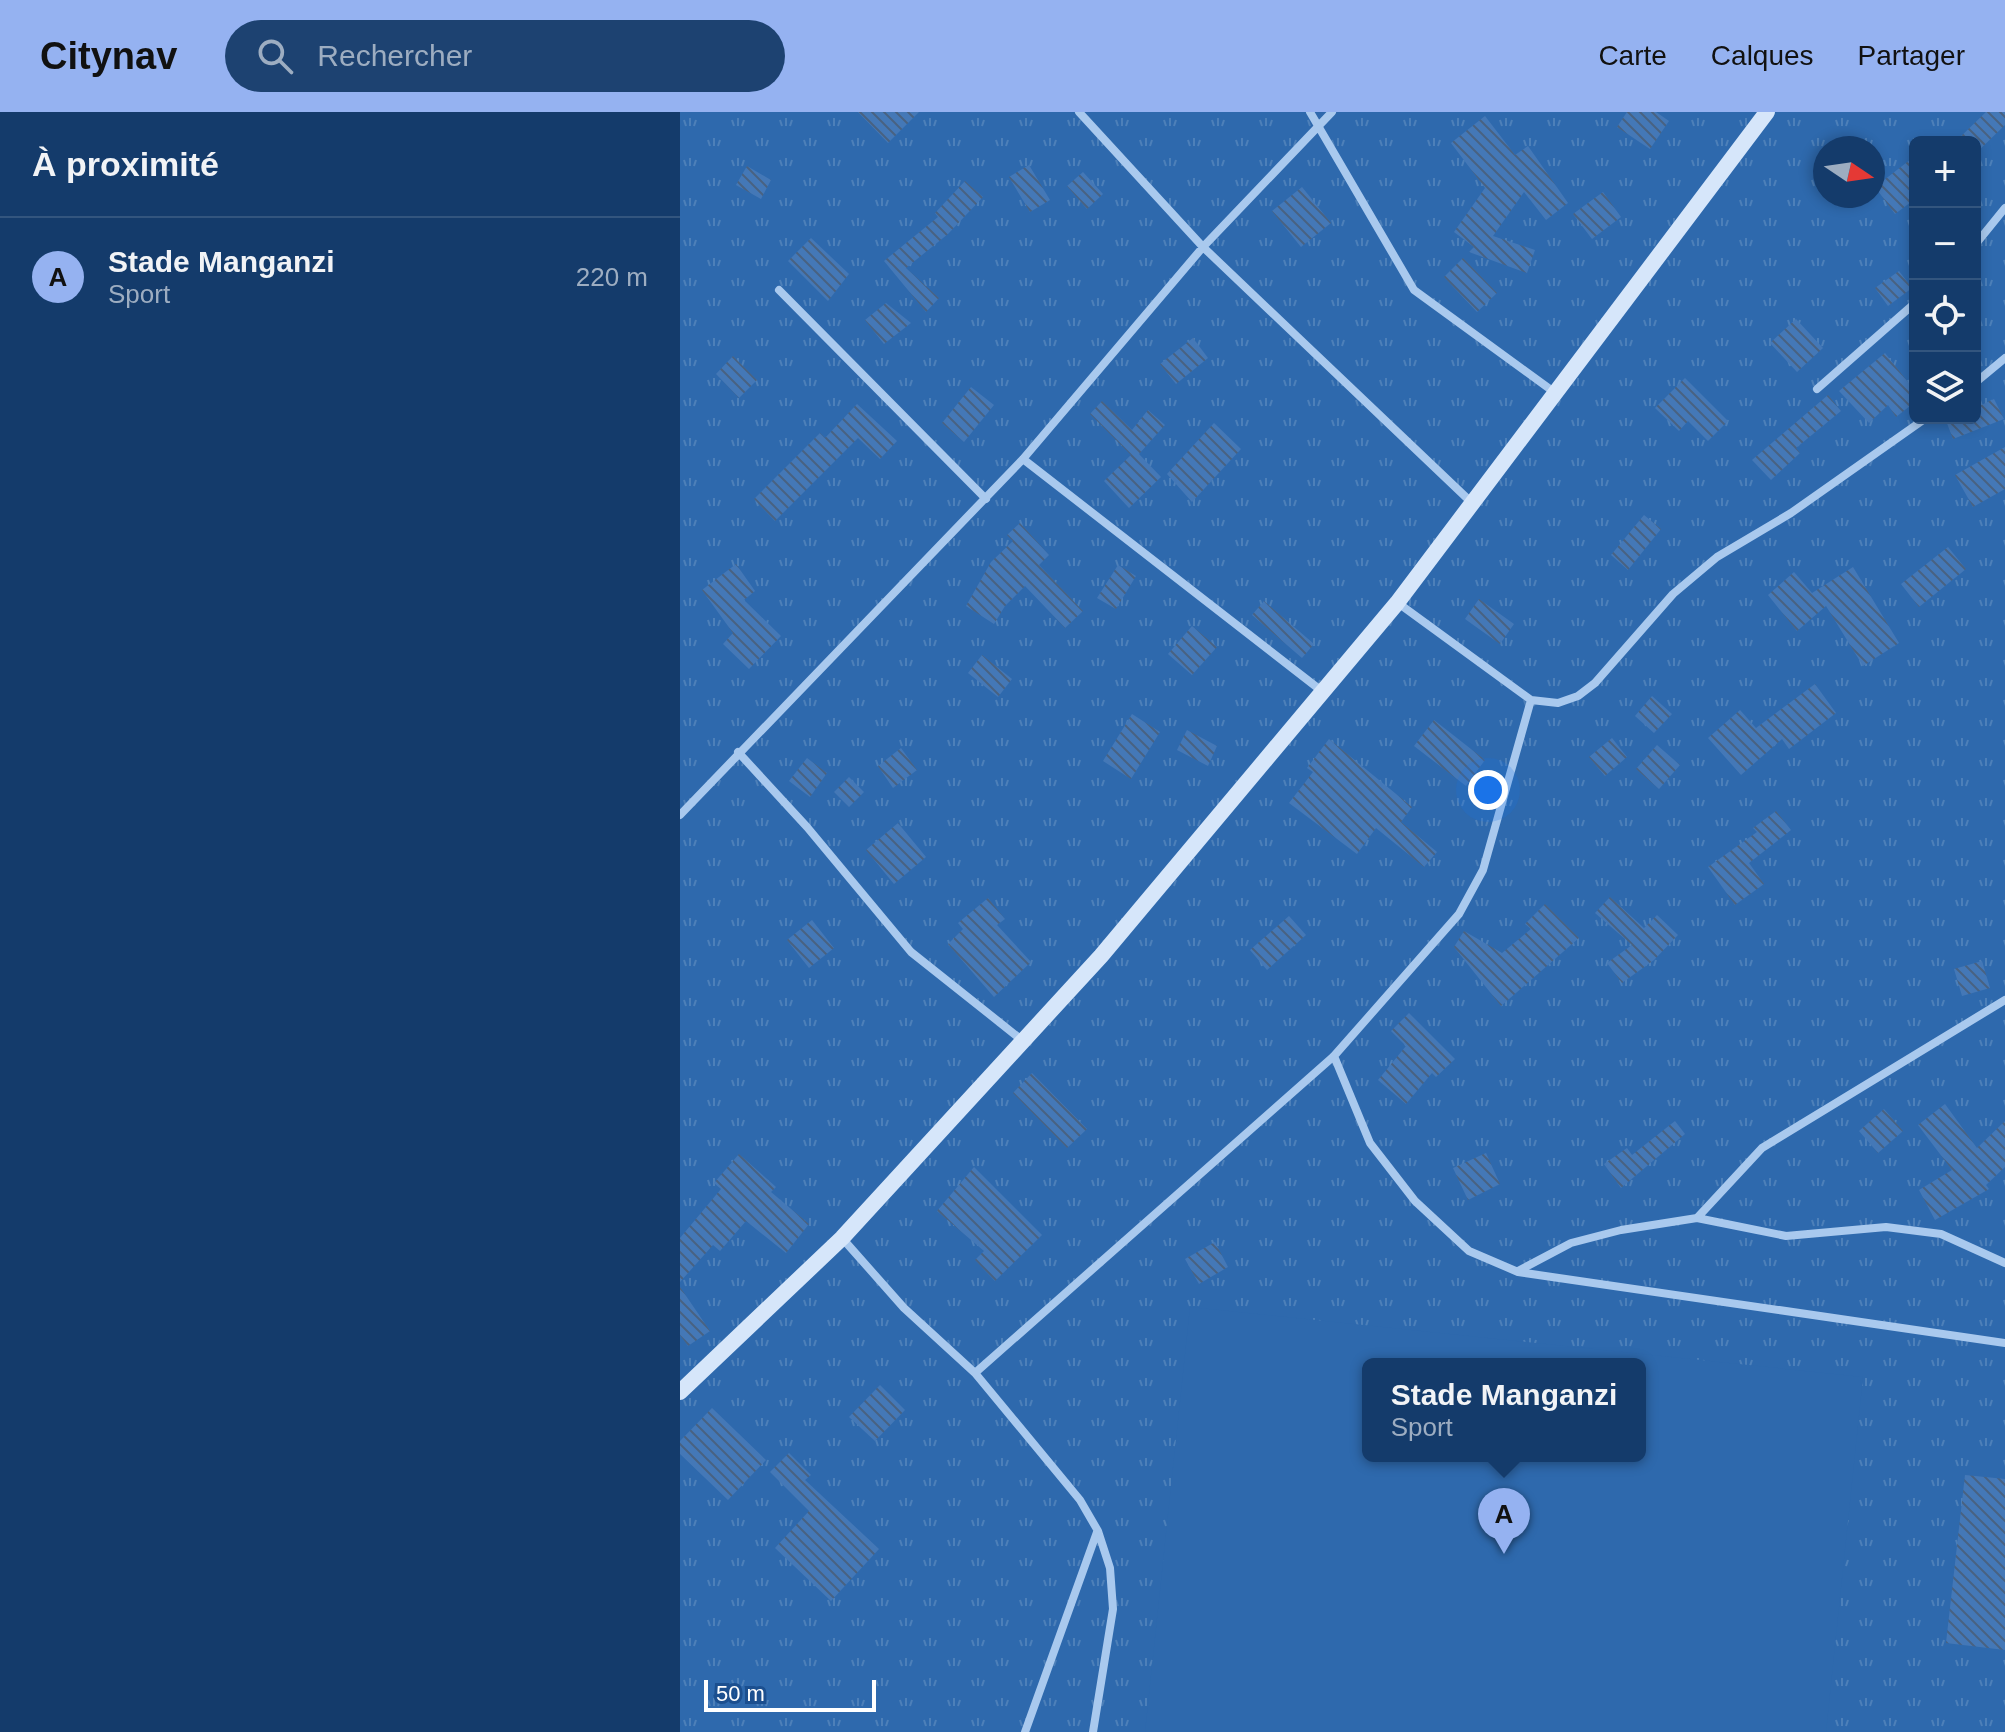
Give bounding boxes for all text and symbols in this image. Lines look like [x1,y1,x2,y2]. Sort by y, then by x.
search box [225,20,785,92]
icon: search [253,34,297,78]
text: Citynav [40,35,177,77]
text: Rechercher [317,39,472,72]
text: Carte [1598,40,1667,71]
text: Calques [1711,40,1814,71]
text: Partager [1858,40,1965,71]
north arrow [1813,136,1885,208]
map controls [1909,136,1981,424]
button: + [1909,136,1981,208]
text: À proximité [32,145,219,183]
button: − [1909,208,1981,280]
text: Stade Manganzi [108,245,335,278]
text: A [49,262,67,292]
text: 220 m [576,262,648,292]
text: Sport [108,279,170,309]
button: locate [1909,280,1981,352]
button: layers [1909,352,1981,424]
your location [1468,770,1508,810]
popup [1362,1358,1646,1462]
text: Stade Manganzi [1391,1378,1617,1411]
text: Sport [1391,1412,1453,1442]
pin: A [1478,1488,1530,1554]
scale bar [704,1676,876,1712]
text: 50 m [716,1681,765,1706]

